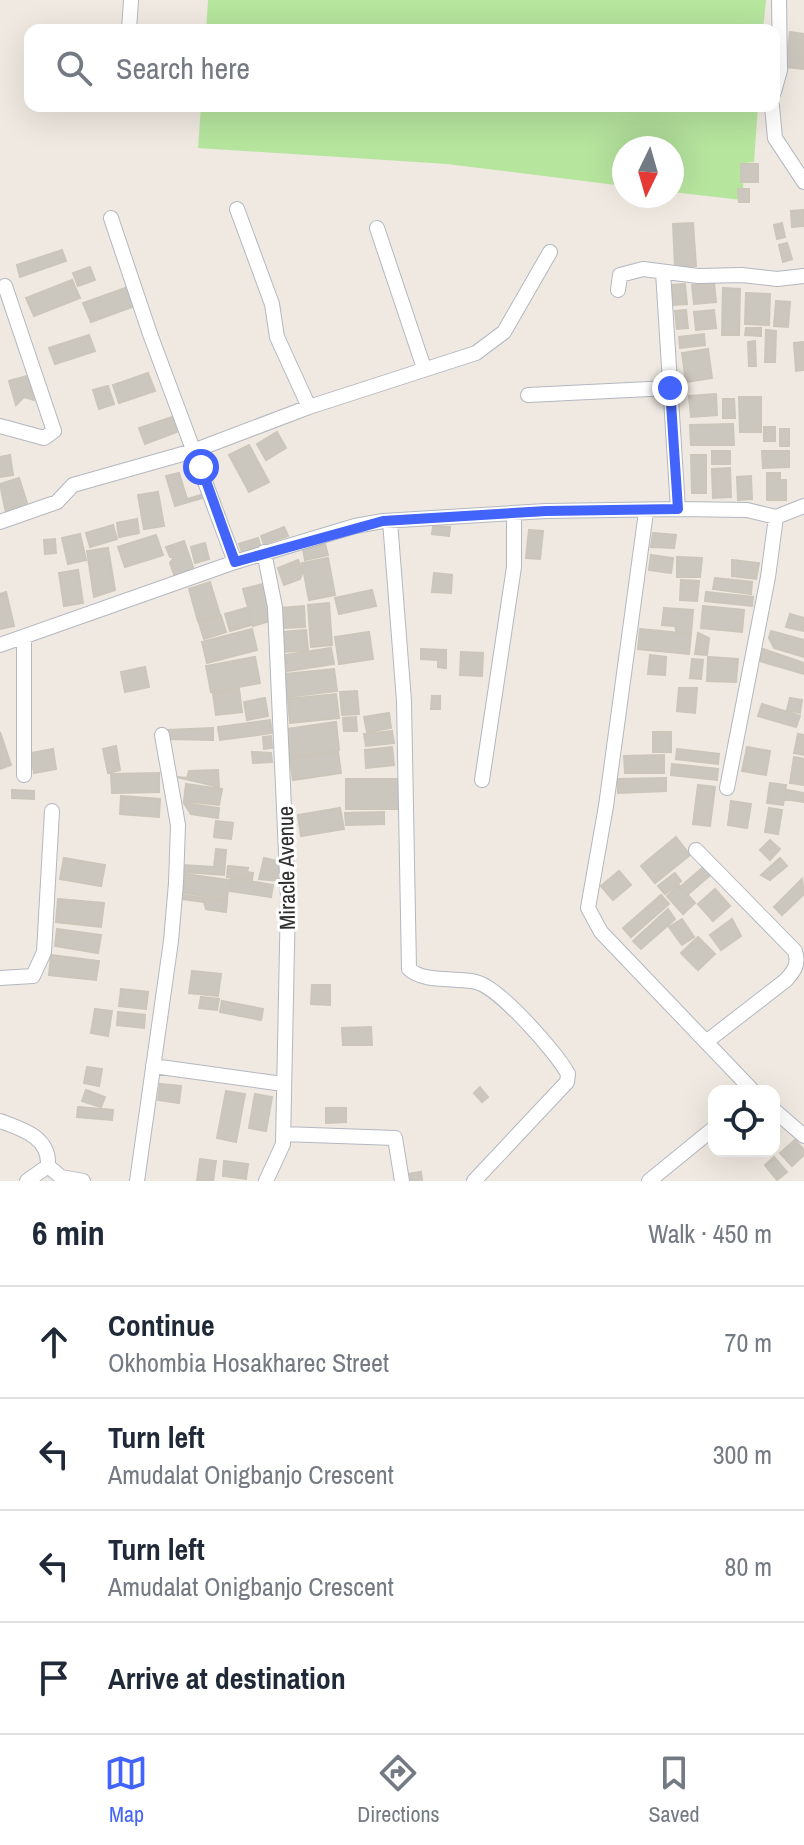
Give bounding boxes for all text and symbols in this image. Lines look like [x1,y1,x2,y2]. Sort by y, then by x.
search box [24,24,780,112]
icon: search [52,46,96,90]
text: Search here [116,48,250,88]
north arrow [612,136,684,208]
route end [652,370,688,406]
route start [183,449,219,485]
street label: Miracle Avenue [270,806,302,930]
map controls [708,1085,780,1157]
button: locate [708,1085,780,1157]
text: 6 min [32,1210,105,1256]
text: Walk · 450 m [648,1216,772,1251]
text: Continue [108,1305,215,1345]
icon: ahead [32,1320,76,1364]
text: 70 m [725,1325,772,1360]
text: Okhombia Hosakharec Street [108,1345,389,1380]
text: Turn left [108,1417,205,1457]
icon: left [32,1432,76,1476]
text: 300 m [713,1437,772,1472]
text: Amudalat Onigbanjo Crescent [108,1457,394,1492]
text: Turn left [108,1529,205,1569]
icon: left [32,1544,76,1588]
text: 80 m [725,1549,772,1584]
text: Amudalat Onigbanjo Crescent [108,1569,394,1604]
icon: arrive [32,1656,76,1700]
text: Arrive at destination [108,1658,346,1698]
tab: Map [104,1751,148,1829]
tab: Directions [357,1751,440,1829]
tab: Saved [648,1751,700,1829]

